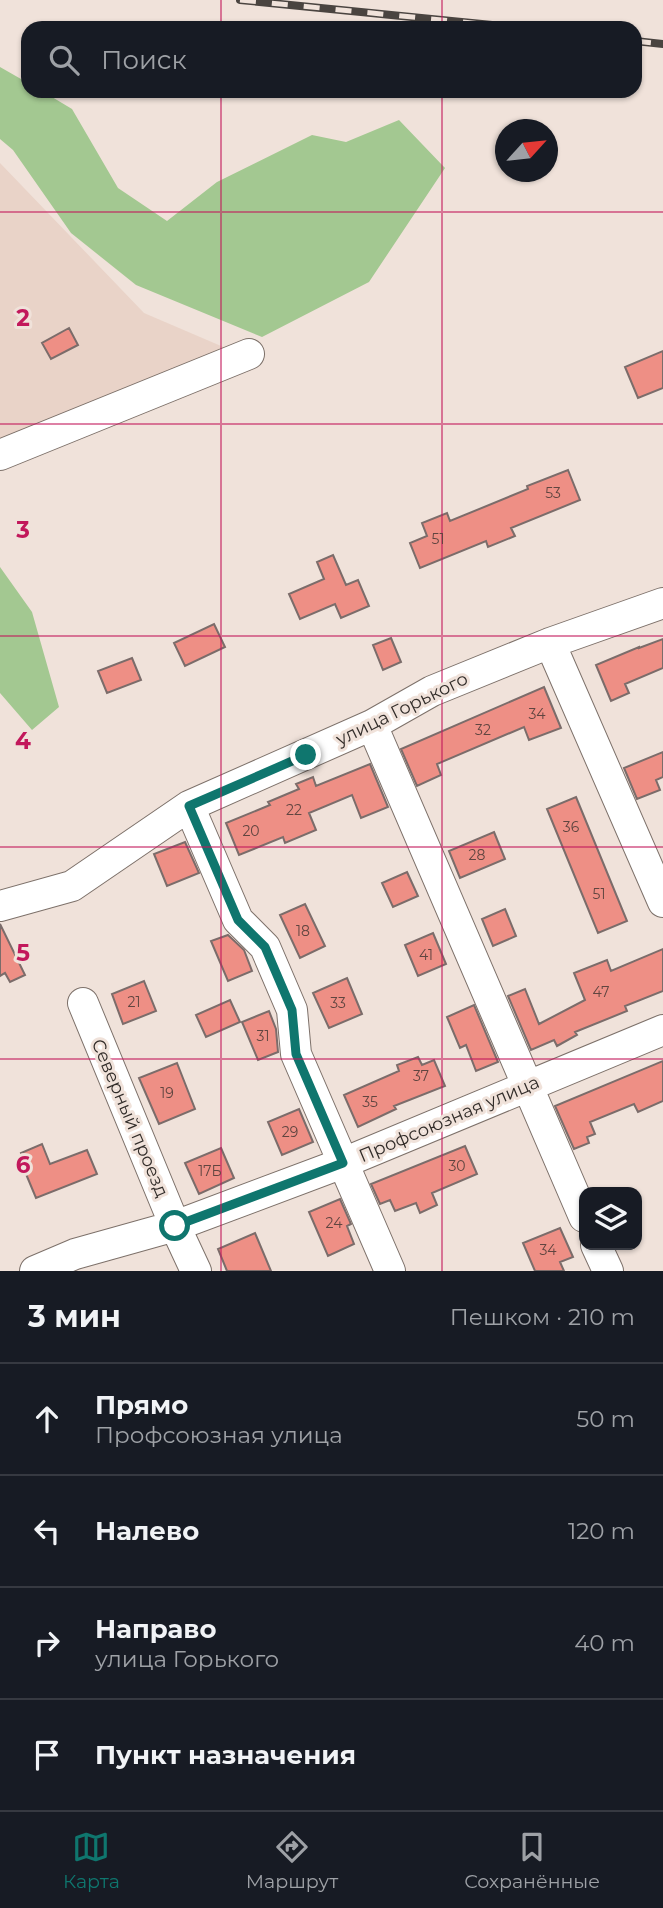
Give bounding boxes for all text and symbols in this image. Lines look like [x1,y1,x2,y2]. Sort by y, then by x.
search box [21,21,642,98]
icon: search [45,41,83,79]
text: Поиск [101,44,187,76]
north arrow [495,119,558,182]
text: 2 [16,304,30,332]
house number: 53 [545,484,561,502]
text: 3 [15,516,30,544]
house number: 51 [432,530,444,548]
street label: улица Горького [331,668,472,751]
house number: 34 [528,705,546,723]
house number: 32 [475,721,491,739]
text: 4 [15,727,31,755]
route end [290,739,321,770]
house number: 22 [286,801,302,819]
house number: 36 [563,818,580,836]
house number: 20 [242,822,260,840]
house number: 28 [469,846,486,864]
house number: 51 [593,885,605,903]
house number: 18 [296,922,310,940]
text: 5 [16,939,30,967]
house number: 41 [419,946,433,964]
house number: 47 [593,983,609,1001]
house number: 21 [127,993,141,1011]
house number: 33 [330,994,346,1012]
house number: 31 [257,1027,269,1045]
street label: Северный проезд [87,1036,173,1201]
house number: 37 [413,1067,429,1085]
street label: Профсоюзная улица [355,1071,543,1167]
house number: 19 [160,1084,174,1102]
house number: 35 [362,1093,378,1111]
house number: 29 [282,1123,298,1141]
text: 6 [16,1151,31,1179]
house number: 30 [448,1157,466,1175]
house number: 17Б [198,1162,222,1180]
map controls [579,1187,642,1250]
button: layers [579,1187,642,1250]
route start [159,1210,190,1241]
house number: 24 [326,1214,343,1232]
house number: 34 [539,1241,557,1259]
text: 3 мин [28,1298,121,1335]
text: Пешком · 210 m [450,1303,635,1331]
text: Прямо [95,1389,188,1421]
icon: ahead [28,1400,66,1438]
text: 50 m [576,1405,635,1433]
text: Профсоюзная улица [95,1421,343,1449]
icon: left [28,1512,66,1550]
text: Налево [95,1515,199,1547]
text: 120 m [568,1517,635,1545]
text: Направо [95,1613,216,1645]
icon: right [28,1624,66,1662]
text: 40 m [574,1629,635,1657]
text: улица Горького [95,1645,279,1673]
icon: arrive [28,1736,66,1774]
text: Пункт назначения [95,1739,356,1771]
tab: Карта [63,1828,120,1893]
tab: Маршрут [246,1828,338,1893]
tab: Сохранённые [464,1828,600,1893]

